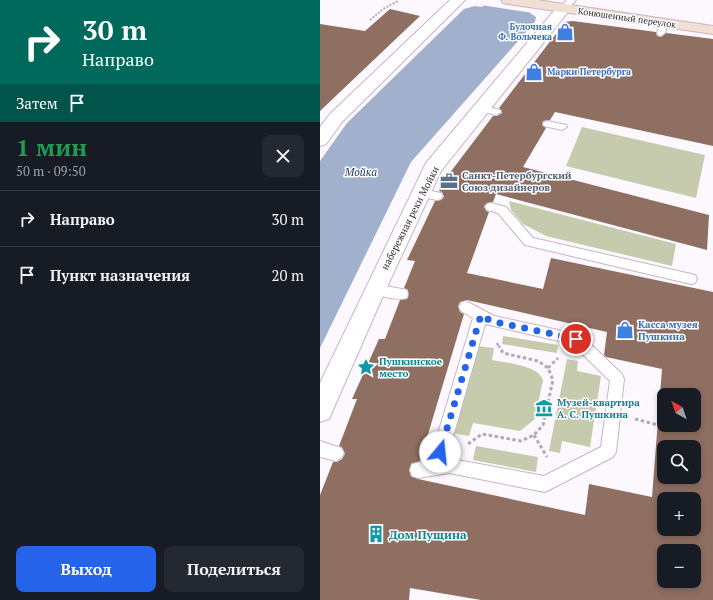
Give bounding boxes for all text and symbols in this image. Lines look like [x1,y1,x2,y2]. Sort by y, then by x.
street label: Конюшенный переулок [577,5,677,31]
text: 30 m [82,11,147,48]
icon: right [16,16,68,68]
place label: Булочная Ф. Вольчека [498,21,552,43]
shop icon: Булочная Ф. Вольчека [555,22,575,42]
text: Направо [82,47,154,71]
shop icon: Марки Петербурга [524,62,544,82]
place label: Марки Петербурга [547,66,631,78]
icon: arrive [66,92,88,114]
text: Затем [16,93,58,113]
text: 1 мин [16,131,87,163]
button: close [262,135,304,177]
text: 50 m · 09:50 [16,162,86,180]
street label: набережная реки Мойки [378,164,442,272]
water label: Мойка [344,165,377,179]
place label: Санкт-Петербургский Союз дизайнеров [462,169,572,194]
office icon: Санкт-Петербургский Союз дизайнеров [439,171,459,191]
icon: right [16,208,38,230]
text: Направо [50,209,115,229]
text: 30 m [271,209,304,229]
icon: arrive [16,264,38,286]
text: Пункт назначения [50,265,190,285]
text: 20 m [271,265,304,285]
place label: Касса музея Пушкина [638,318,698,343]
shop icon: Касса музея Пушкина [615,320,635,340]
pin [559,322,593,356]
icon: arrive [565,328,587,350]
place label: Пушкинское место [379,355,443,380]
place icon: Пушкинское место [356,357,376,377]
north arrow [657,388,701,432]
map controls [657,388,701,588]
place label: Музей-квартира А. С. Пушкина [557,396,640,421]
museum icon: Музей-квартира А. С. Пушкина [534,398,554,418]
position arrow [419,431,461,473]
button: search [657,440,701,484]
button: + [657,492,701,536]
building icon: Дом Пущина [366,524,386,544]
place label: Дом Пущина [389,527,467,542]
button: − [657,544,701,588]
button: Выход [16,546,156,592]
button: Поделиться [164,546,304,592]

